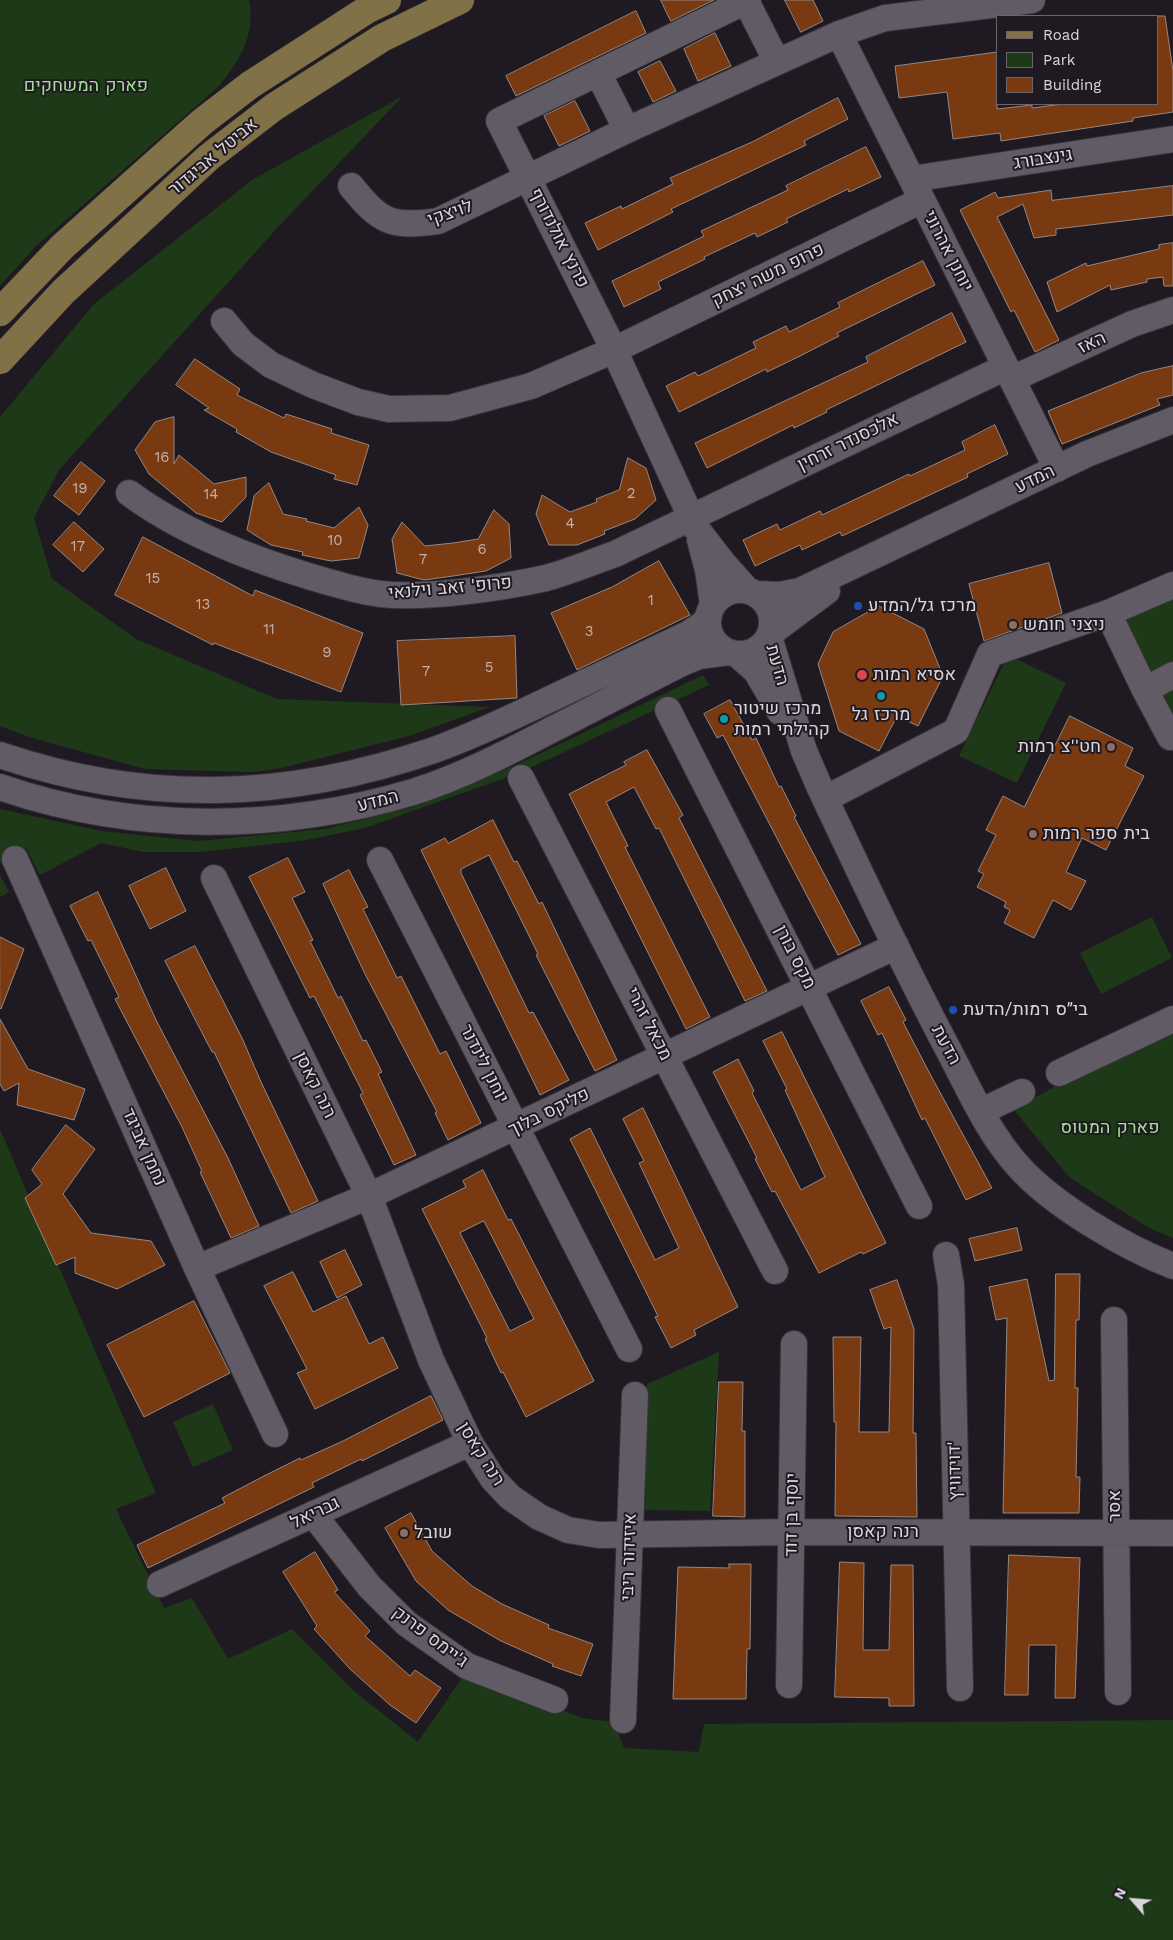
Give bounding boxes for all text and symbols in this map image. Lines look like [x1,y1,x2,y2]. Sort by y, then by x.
legend [996,15,1158,105]
text: Road [1043,26,1080,44]
text: Park [1043,51,1075,69]
park label: פארק המשחקים [24,75,148,97]
text: Building [1043,76,1101,94]
street label: אביטל אביגדור [164,113,262,201]
street label: גינצבורג [1012,144,1074,174]
street label: פרנץ אולנדורף [525,184,593,292]
street label: לויצקי [425,195,475,231]
street label: יוחנן אהרוני [918,207,978,295]
street label: פרופ משה יצחק [708,238,828,312]
street label: האז [1075,327,1109,359]
street label: אלכסנדר זרחין [794,408,902,476]
house number: 16 [155,449,169,467]
street label: המדע [1011,460,1059,498]
house number: 19 [72,480,88,498]
house number: 2 [627,485,635,503]
house number: 14 [203,486,219,504]
house number: 4 [565,515,575,533]
house number: 10 [327,532,343,550]
house number: 17 [71,538,85,556]
house number: 6 [477,541,487,559]
house number: 7 [419,551,427,569]
house number: 15 [146,570,160,588]
street label: פרופ' זאב וילנאי [387,572,513,604]
house number: 1 [648,592,654,610]
place label: מרכז גל/המדע [868,595,976,617]
house number: 13 [196,596,210,614]
marker: מרכז גל/המדע [852,600,864,612]
place label: ניצני חומש [1023,614,1105,636]
marker: ניצני חומש [1007,619,1019,631]
house number: 11 [263,621,275,639]
house number: 3 [585,623,593,641]
street label: הדעת [761,642,793,688]
house number: 9 [322,644,332,662]
house number: 5 [485,659,493,677]
house number: 7 [422,663,430,681]
place label: אסיא רמות [873,664,956,686]
marker: אסיא רמות [855,668,869,682]
marker: מרכז גל [875,690,887,702]
place label: מרכז שיטור קהילתי רמות [734,698,830,741]
place label: מרכז גל [852,704,910,726]
marker: מרכז שיטור קהילתי רמות [718,713,730,725]
place label: חט''צ רמות [1018,736,1101,758]
marker: חט''צ רמות [1105,741,1117,753]
street label: המדע [355,785,401,817]
place label: בית ספר רמות [1043,823,1150,845]
marker: בית ספר רמות [1027,828,1039,840]
street label: מקס בורן [770,921,820,993]
street label: מכאל זהרי [621,984,677,1064]
place label: בי״ס רמות/הדעת [963,999,1088,1021]
marker: בי״ס רמות/הדעת [947,1004,959,1016]
street label: יוחנן לינדנר [455,1021,513,1107]
street label: הדעת [927,1022,965,1068]
street label: רנה קאסן [290,1048,340,1122]
street label: פליקס בלוך [505,1083,593,1141]
street label: נחמן אביגד [117,1105,171,1189]
park label: פארק המטוס [1061,1117,1159,1139]
street label: רנה קאסן [453,1418,509,1490]
street label: דוידוויץ' [944,1441,966,1501]
street label: יוסף בן דוד [780,1473,804,1557]
street label: אסר [1104,1490,1126,1522]
street label: גבריאל [287,1492,343,1534]
street label: איזידור ריבי [617,1513,641,1601]
street label: רנה קאסן [847,1521,919,1543]
place label: שובל [414,1522,452,1544]
marker: שובל [398,1527,410,1539]
street label: ג'יימס פרנק [388,1602,472,1672]
north arrow [1108,1875,1158,1925]
text: N [1110,1885,1129,1901]

